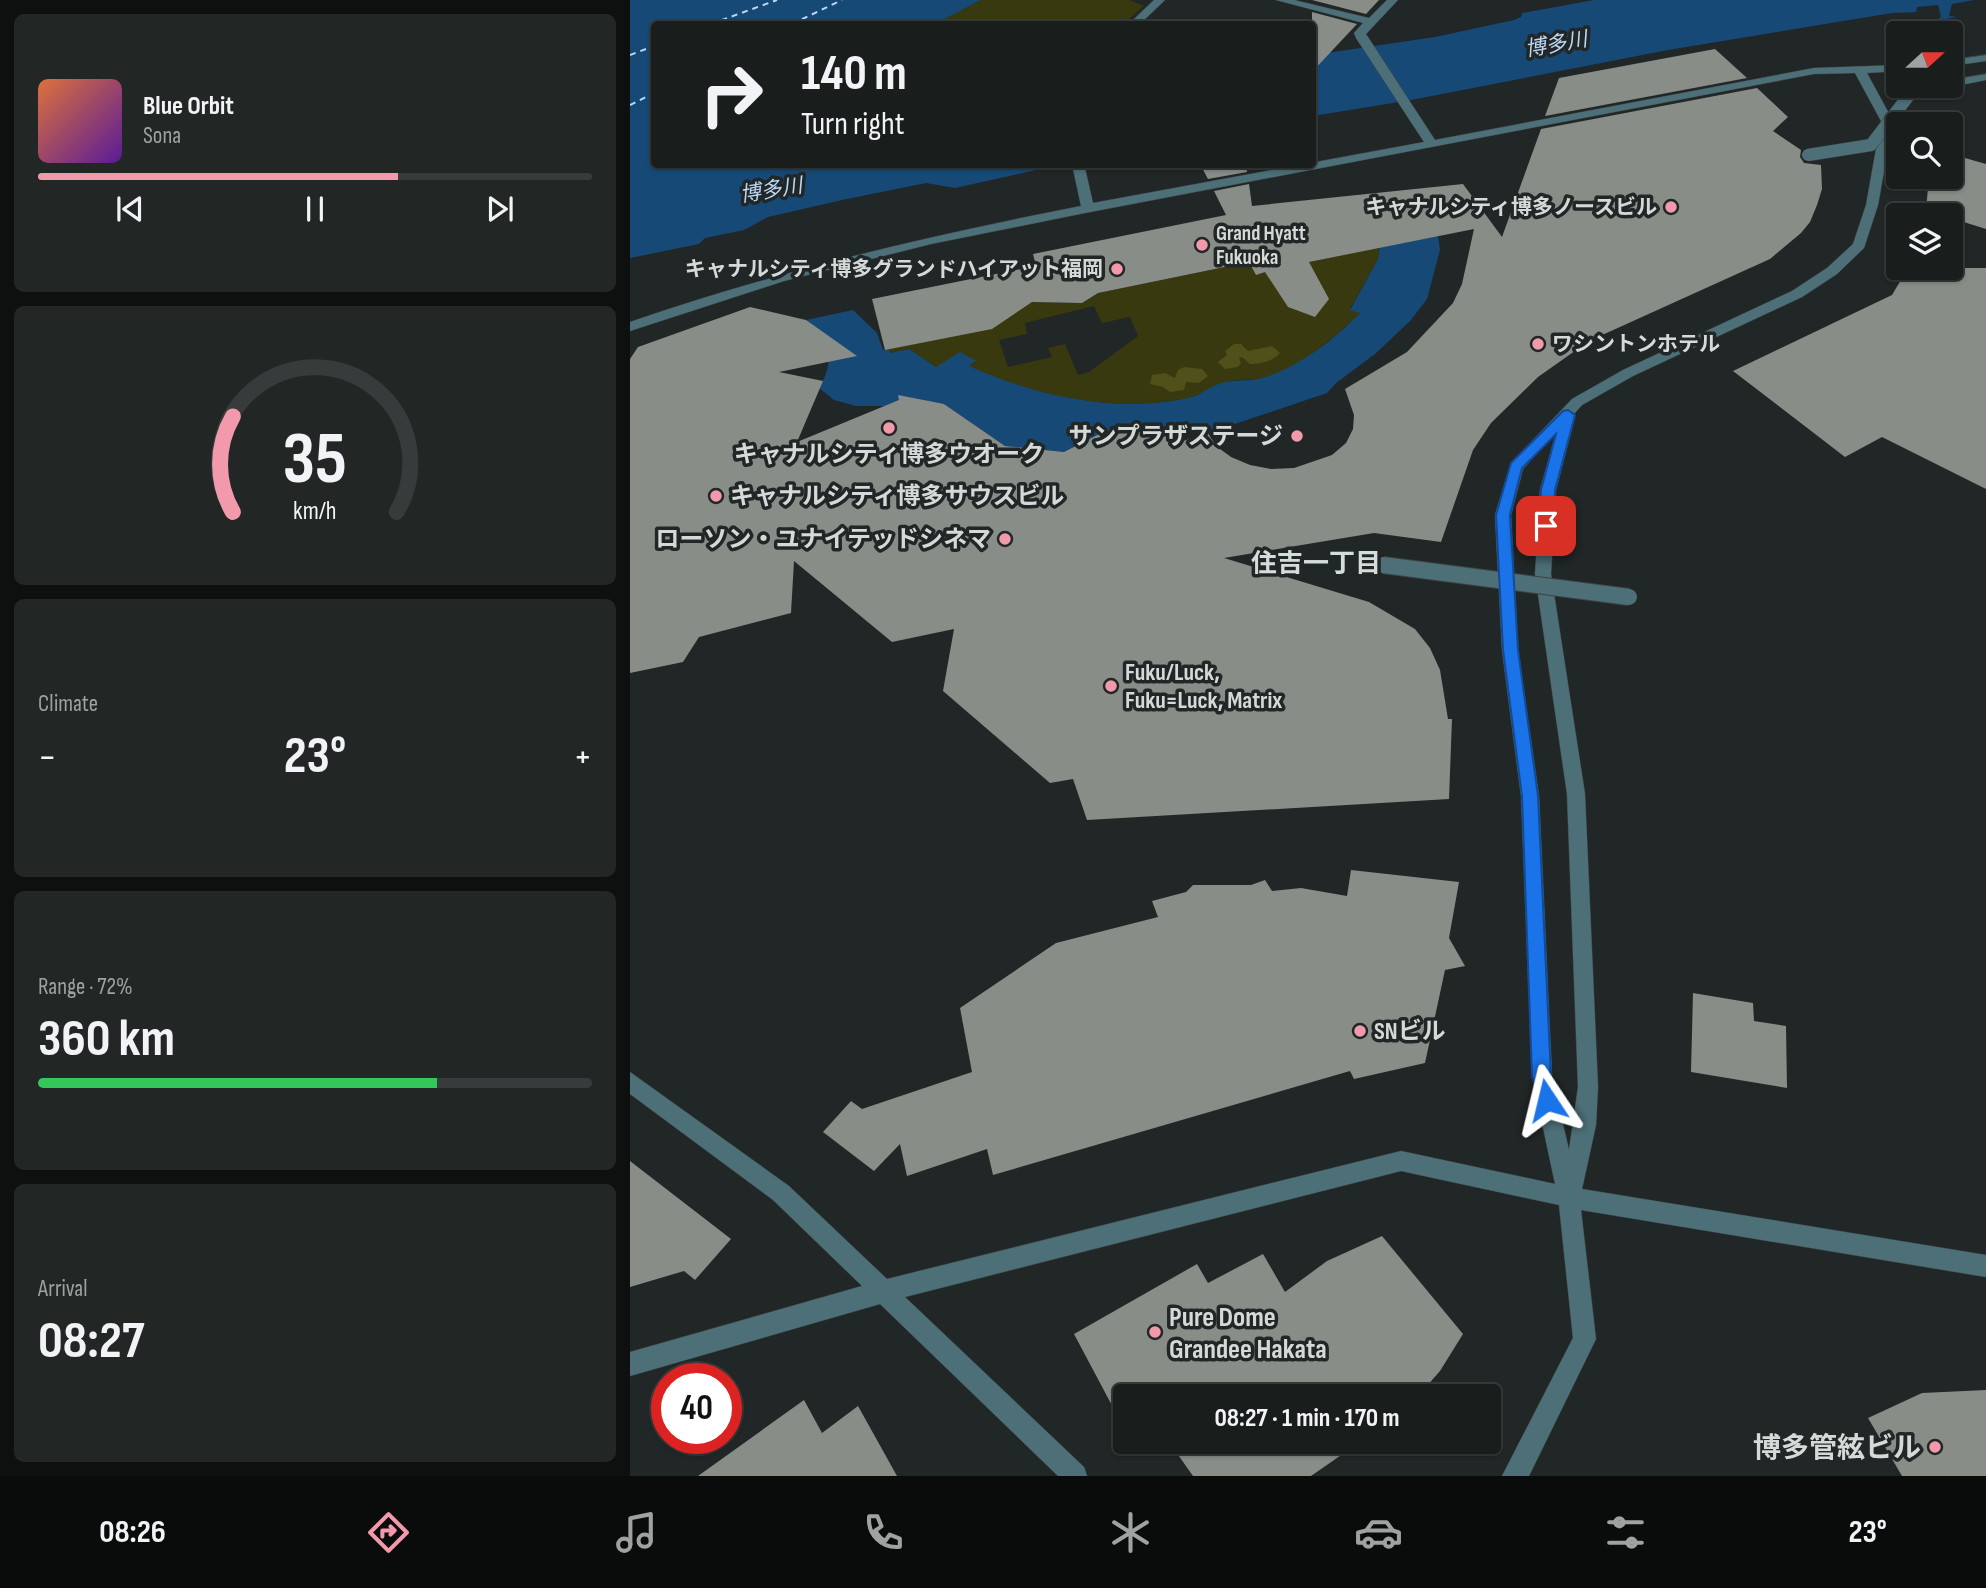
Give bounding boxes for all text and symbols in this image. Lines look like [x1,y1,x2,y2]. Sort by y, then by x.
north arrow [1886,21,1964,98]
map controls [1886,21,1963,280]
water label: 博多川 [1523,26,1591,62]
text: 140 m [801,45,907,104]
icon: right [686,49,777,140]
text: Blue Orbit [143,91,234,122]
text: Turn right [801,105,905,144]
button: search [1886,112,1963,189]
text: Sona [143,122,181,150]
water label: 博多川 [738,173,806,208]
icon: previous [111,190,149,228]
icon: pause [296,190,334,228]
icon: next [481,190,519,228]
place label: キャナルシティ博多ノースビル [1365,195,1657,220]
marker: キャナルシティ博多ノースビル [1663,199,1679,215]
button: layers [1886,203,1963,280]
place label: Grand Hyatt Fukuoka [1216,221,1306,270]
marker: Grand Hyatt Fukuoka [1194,237,1210,253]
place label: キャナルシティ博多グランドハイアット福岡 [685,257,1103,282]
marker: キャナルシティ博多グランドハイアット福岡 [1109,261,1125,277]
place label: ワシントンホテル [1552,332,1720,357]
marker: ワシントンホテル [1530,336,1546,352]
text: 35 [283,416,347,504]
marker: キャナルシティ博多ウオーク [881,420,897,436]
place label: サンプラザステージ [1068,422,1283,451]
marker: サンプラザステージ [1289,428,1305,444]
place label: キャナルシティ博多ウオーク [734,440,1044,469]
place label: キャナルシティ博多サウスビル [730,482,1065,511]
marker: キャナルシティ博多サウスビル [708,488,724,504]
text: km/h [293,495,337,526]
pin [1516,496,1576,556]
icon: arrive [1527,507,1565,545]
place label: ローソン・ユナイテッドシネマ [655,525,991,554]
marker: ローソン・ユナイテッドシネマ [997,531,1013,547]
district label: 住吉一丁目 [1251,549,1381,580]
place label: Fuku/Luck, Fuku=Luck, Matrix [1125,658,1282,715]
marker: Fuku/Luck, Fuku=Luck, Matrix [1103,678,1119,694]
text: Climate [38,690,98,718]
text: 23° [284,725,346,788]
text: − [38,735,57,780]
text: + [573,735,592,780]
text: Range · 72% [38,973,133,1001]
text: 360 km [38,1008,175,1071]
place label: SNビル [1374,1017,1446,1046]
marker: SNビル [1352,1023,1368,1039]
position arrow [1510,1063,1584,1137]
text: Arrival [38,1275,87,1303]
place label: Pure Dome Grandee Hakata [1169,1301,1327,1366]
text: 08:27 [38,1310,144,1373]
marker: Pure Dome Grandee Hakata [1147,1324,1163,1340]
speed limit sign: 40 [651,1363,742,1454]
text: 08:27 · 1 min · 170 m [1214,1403,1400,1434]
place label: 博多管絃ビル [1753,1432,1921,1465]
marker: 博多管絃ビル [1927,1439,1943,1455]
icon: directions [364,1508,413,1557]
icon: music [612,1508,661,1557]
icon: phone [859,1508,908,1557]
icon: climate [1106,1508,1155,1557]
icon: car [1354,1508,1403,1557]
icon: filters [1601,1508,1650,1557]
text: 08:26 [99,1513,166,1552]
text: 23° [1848,1513,1887,1552]

